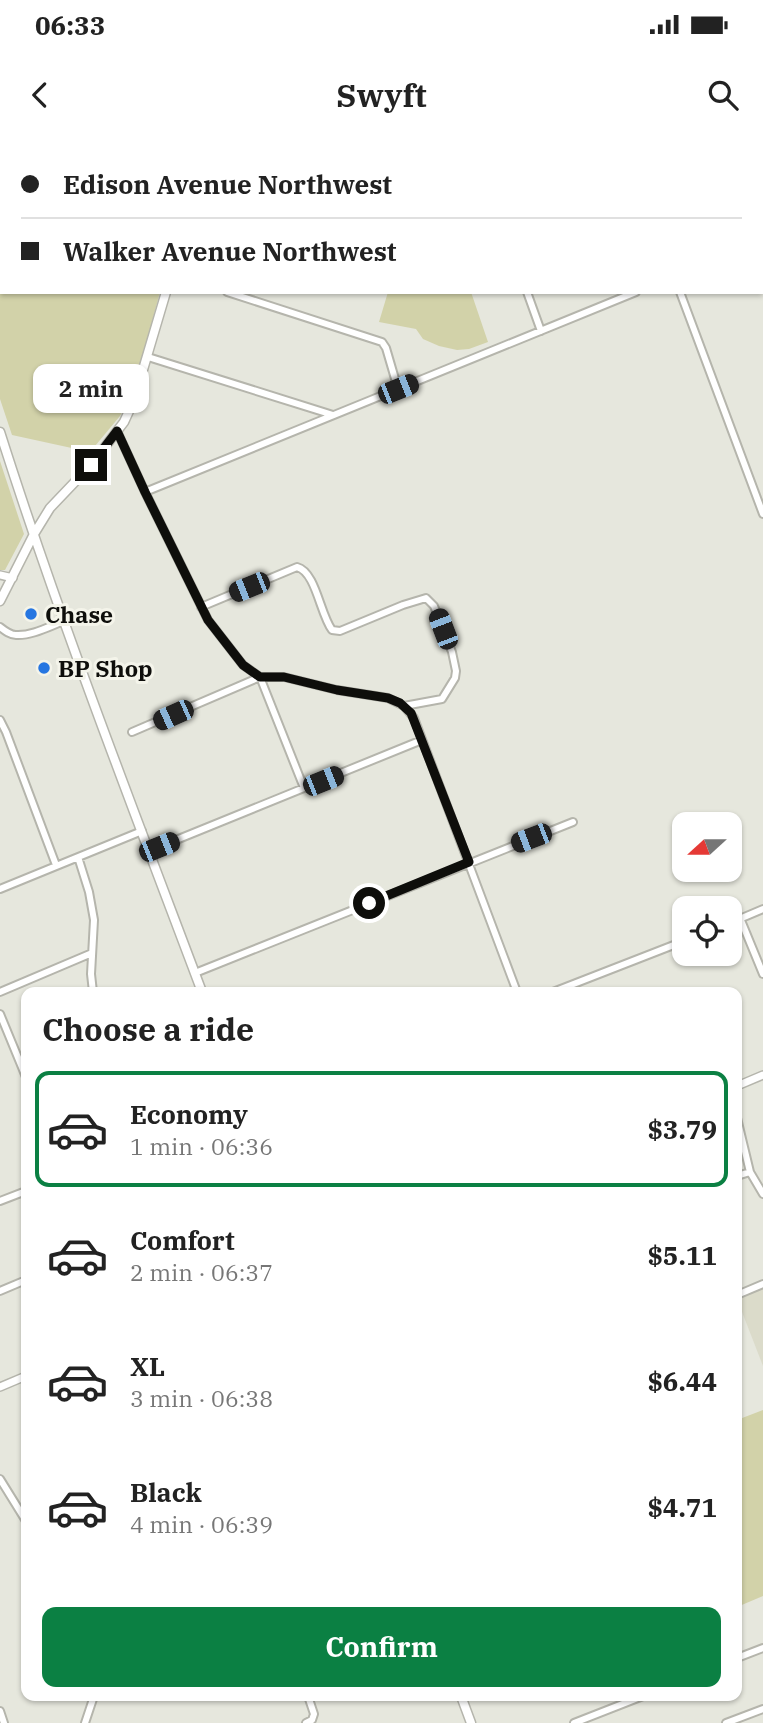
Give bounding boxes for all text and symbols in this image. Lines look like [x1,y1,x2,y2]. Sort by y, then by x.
text: 06:33 [35,8,105,42]
text: Swyft [336,74,427,116]
icon: back [21,76,59,114]
icon: search [704,76,742,114]
text: Edison Avenue Northwest [63,167,392,201]
text: Walker Avenue Northwest [63,234,397,268]
callout: 2 min [33,364,149,412]
car [375,371,422,407]
text: 2 min [59,373,123,403]
route end [75,449,107,481]
car [226,569,273,605]
place label: Chase [45,599,113,629]
marker: Chase [23,606,39,622]
car [426,606,461,652]
place label: BP Shop [58,653,153,683]
marker: BP Shop [36,660,52,676]
car [150,697,197,733]
car [300,763,347,799]
north arrow [672,812,742,882]
map controls [672,812,742,966]
car [508,821,555,855]
car [136,829,183,865]
route start [353,887,385,919]
button: locate [672,896,742,966]
text: Choose a ride [42,1008,254,1050]
text: Economy [130,1097,248,1131]
icon: car [46,1098,109,1161]
text: $3.79 [647,1112,717,1146]
text: 1 min · 06:36 [130,1131,273,1161]
text: Comfort [130,1223,235,1257]
icon: car [46,1224,109,1287]
text: $5.11 [647,1238,717,1272]
text: 2 min · 06:37 [130,1257,273,1287]
text: XL [130,1349,165,1383]
icon: car [46,1350,109,1413]
text: $6.44 [647,1364,717,1398]
text: 3 min · 06:38 [130,1383,273,1413]
text: Black [130,1475,202,1509]
icon: car [46,1476,109,1539]
text: $4.71 [647,1490,717,1524]
text: 4 min · 06:39 [130,1509,273,1539]
button: Confirm [42,1607,721,1687]

